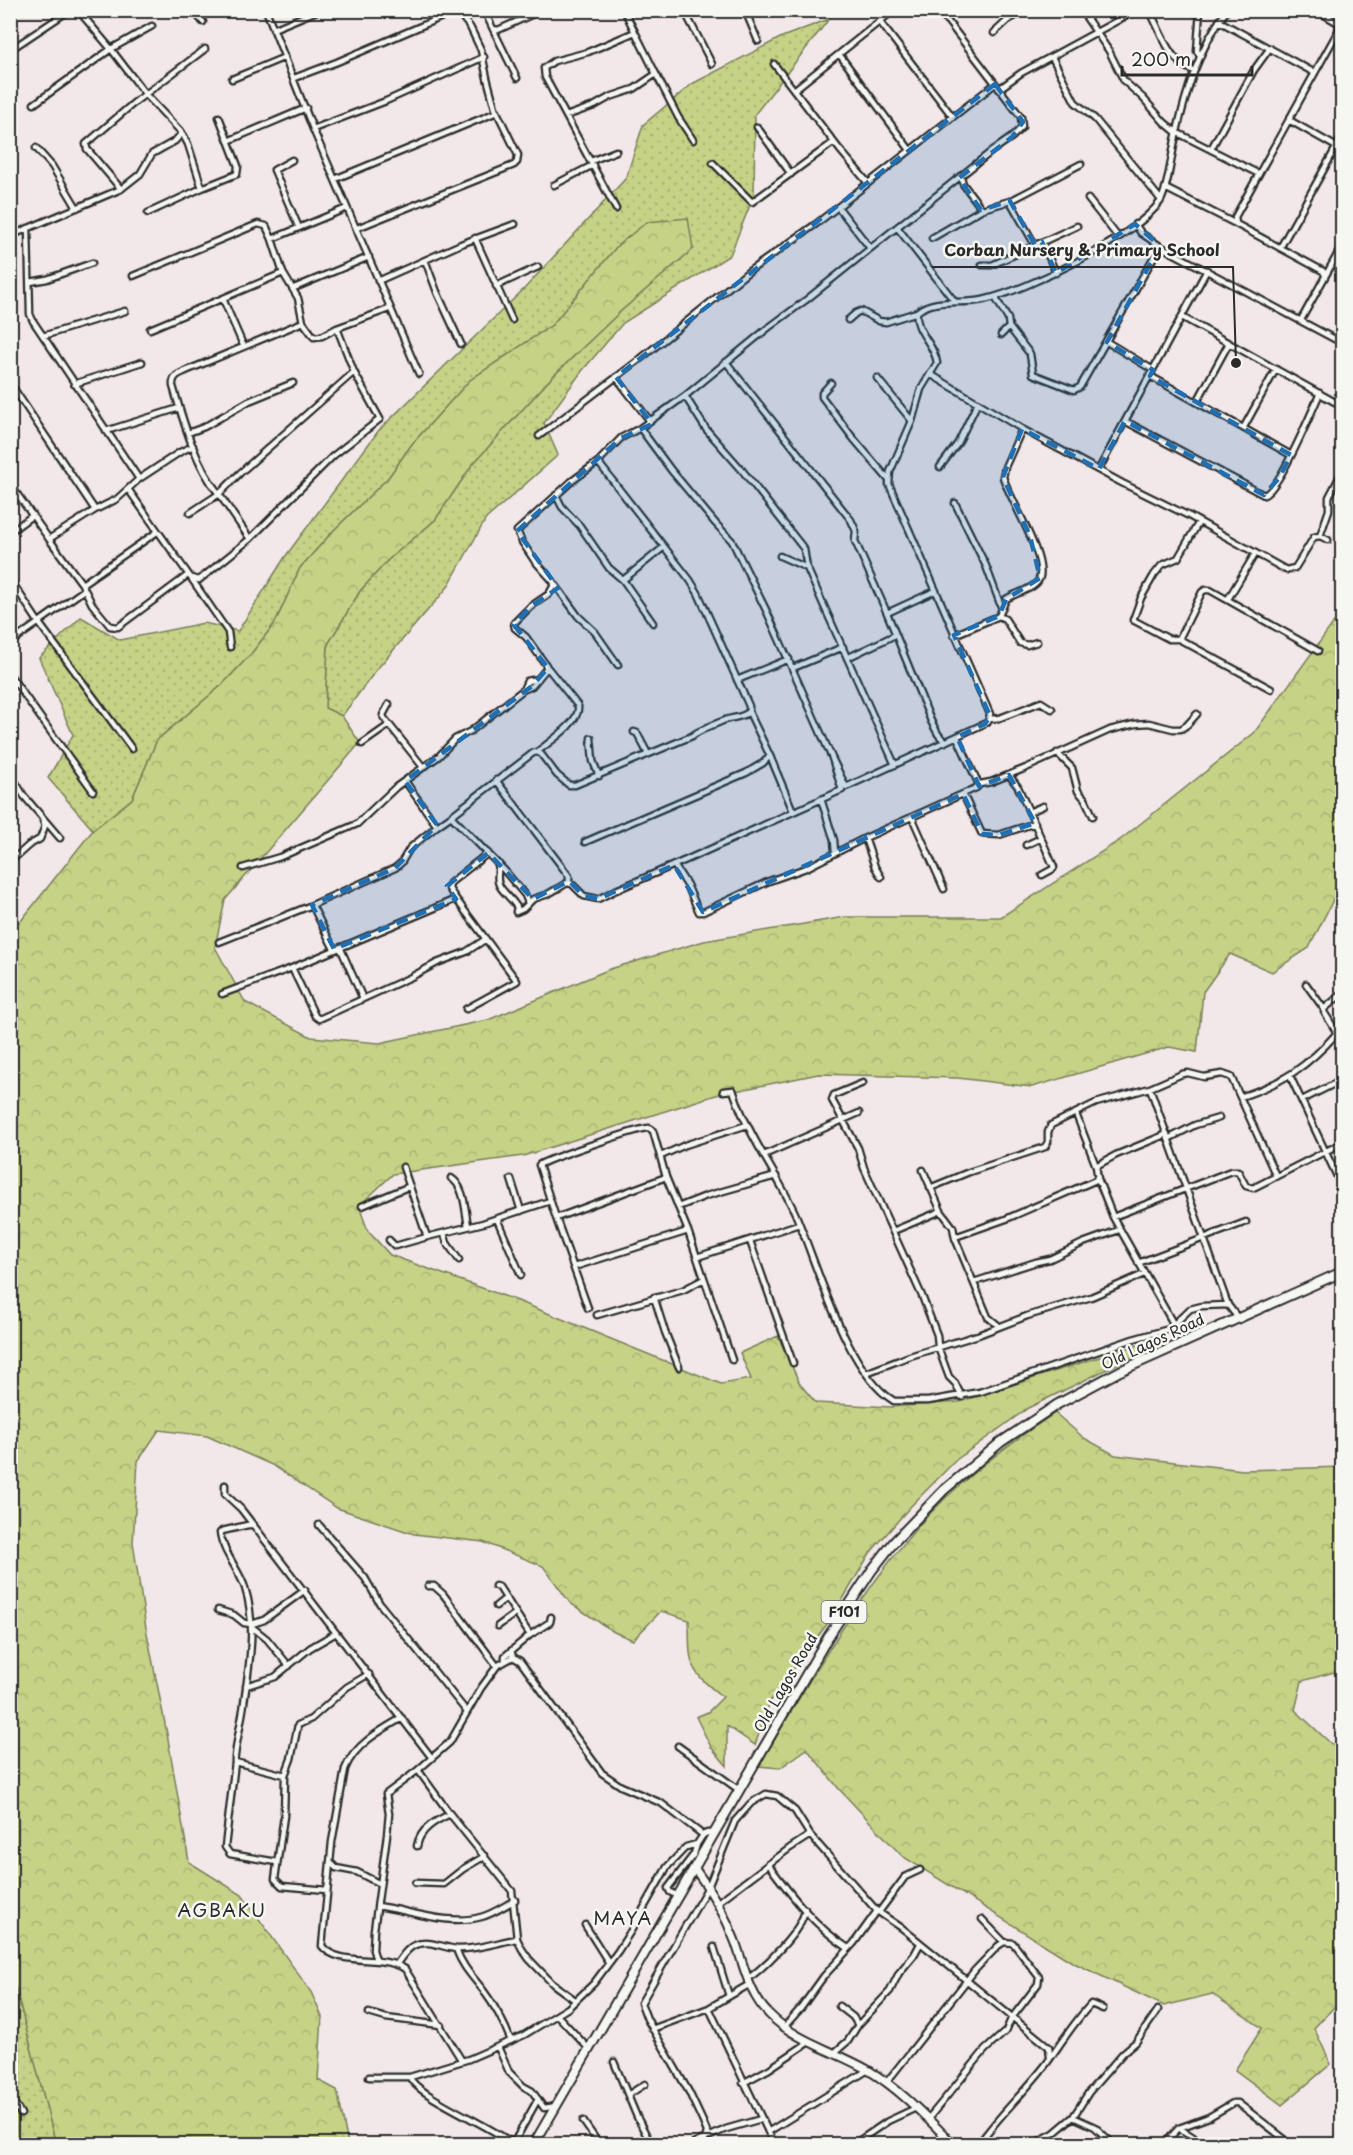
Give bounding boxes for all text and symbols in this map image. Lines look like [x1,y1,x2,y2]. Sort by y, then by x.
scale bar [1122,39,1252,77]
text: 200 m [1131,45,1191,72]
callout: Corban Nursery & Primary School [932,233,1233,267]
text: Corban Nursery & Primary School [944,237,1220,261]
street label: Old Lagos Road [1097,1307,1208,1375]
road number: F101 [822,1601,866,1623]
street label: Old Lagos Road [747,1628,823,1736]
district label: AGBAKU [177,1896,267,1923]
district label: MAYA [593,1904,653,1931]

